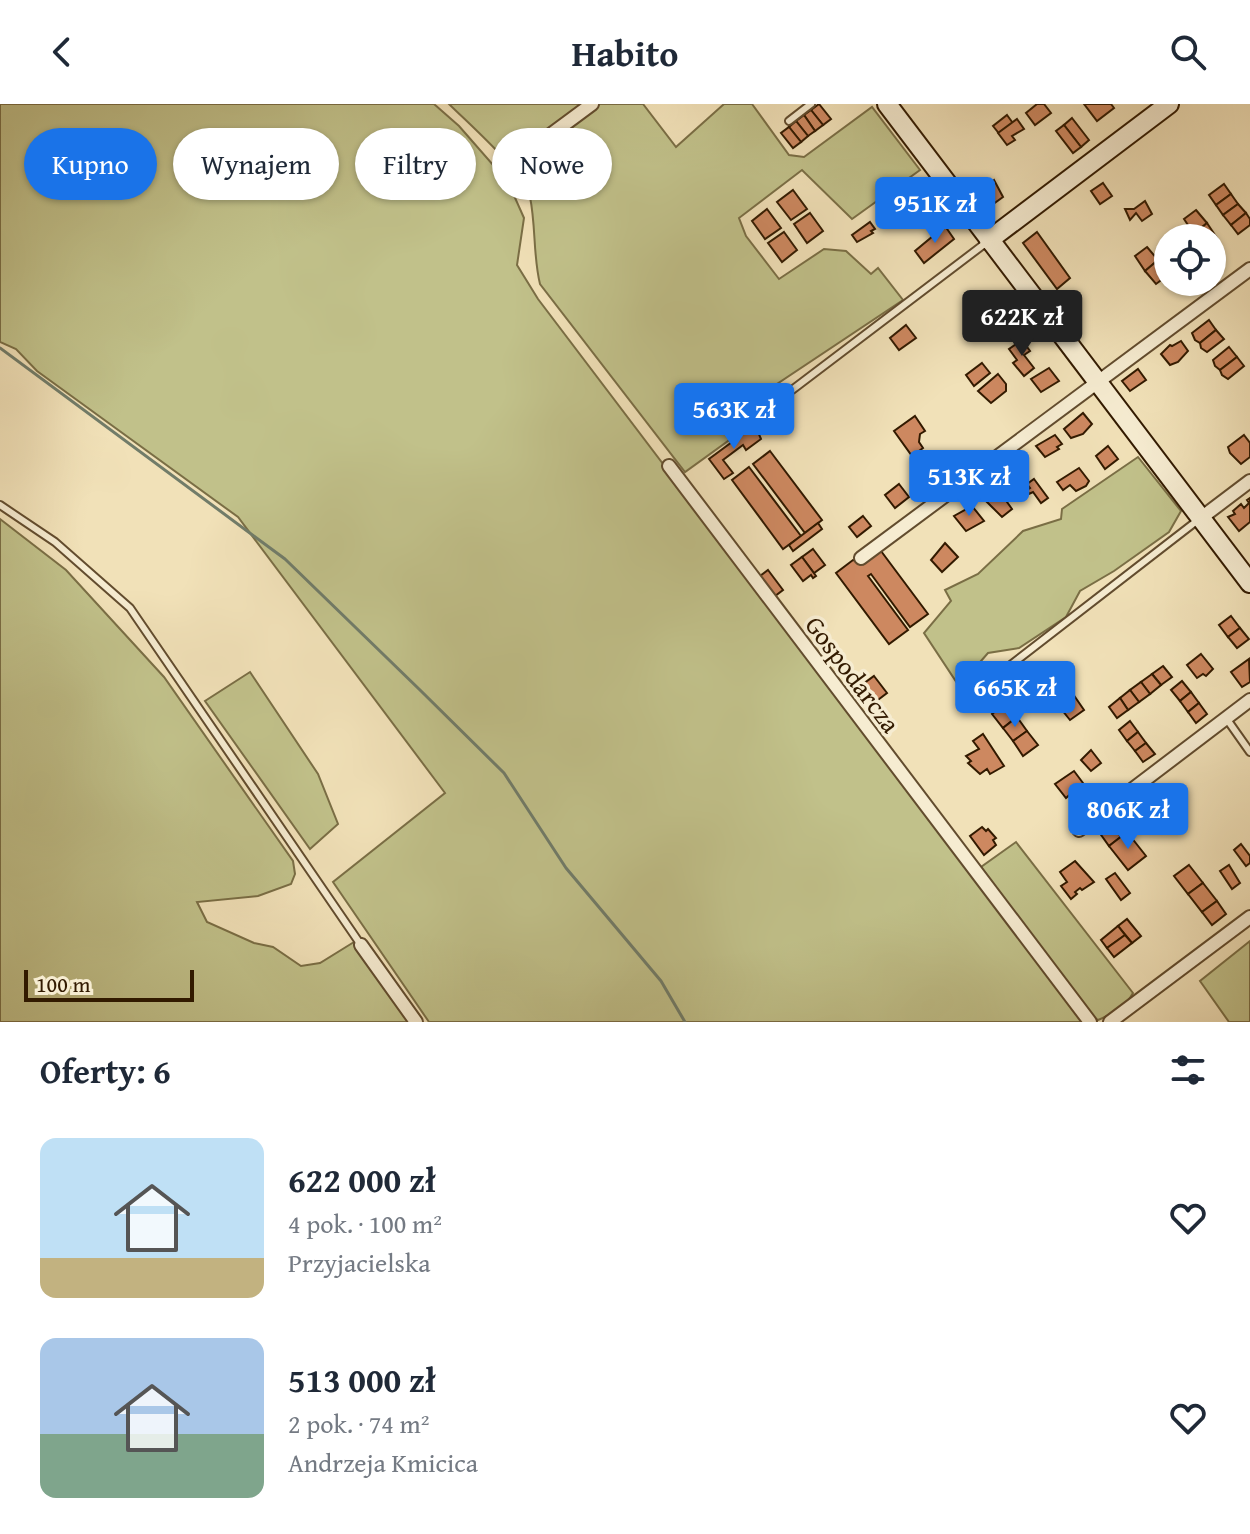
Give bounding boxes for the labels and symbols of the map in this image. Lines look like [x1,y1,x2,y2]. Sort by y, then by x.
pin: 951K zł [861,177,1009,245]
pin: 622K zł [948,290,1096,358]
pin: 563K zł [660,383,808,451]
pin: 513K zł [895,450,1043,518]
street label: Gospodarcza [796,607,910,741]
pin: 665K zł [941,661,1089,729]
pin: 806K zł [1054,783,1202,851]
scale bar [24,966,194,1002]

